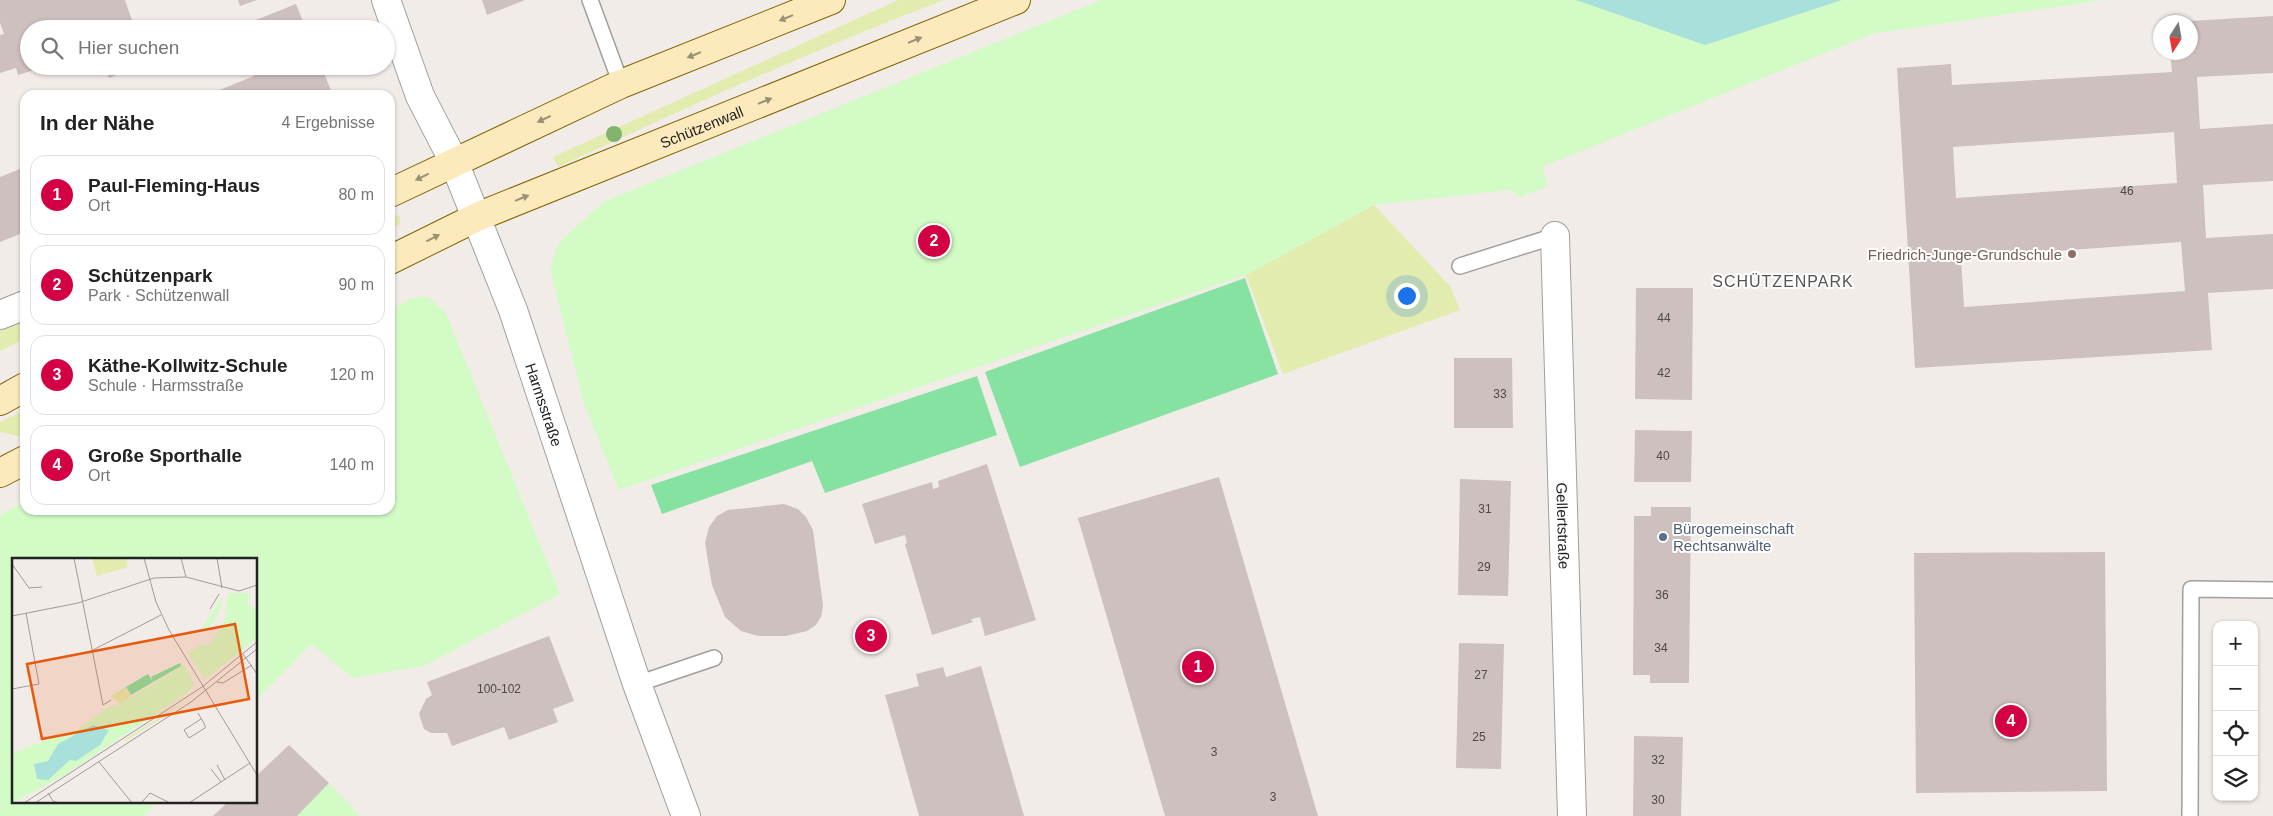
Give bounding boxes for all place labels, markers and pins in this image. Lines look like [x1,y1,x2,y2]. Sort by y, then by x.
pin: 2 [918,222,950,260]
place label: Friedrich-Junge-Grundschule [1868,246,2062,263]
marker: Friedrich-Junge-Grundschule [2066,248,2078,260]
place label: Bürogemeinschaft Rechtsanwälte [1673,520,1795,554]
marker: Bürogemeinschaft Rechtsanwälte [1657,531,1669,543]
pin: 3 [855,617,887,655]
pin: 1 [1182,648,1214,686]
pin: 4 [1995,702,2027,740]

